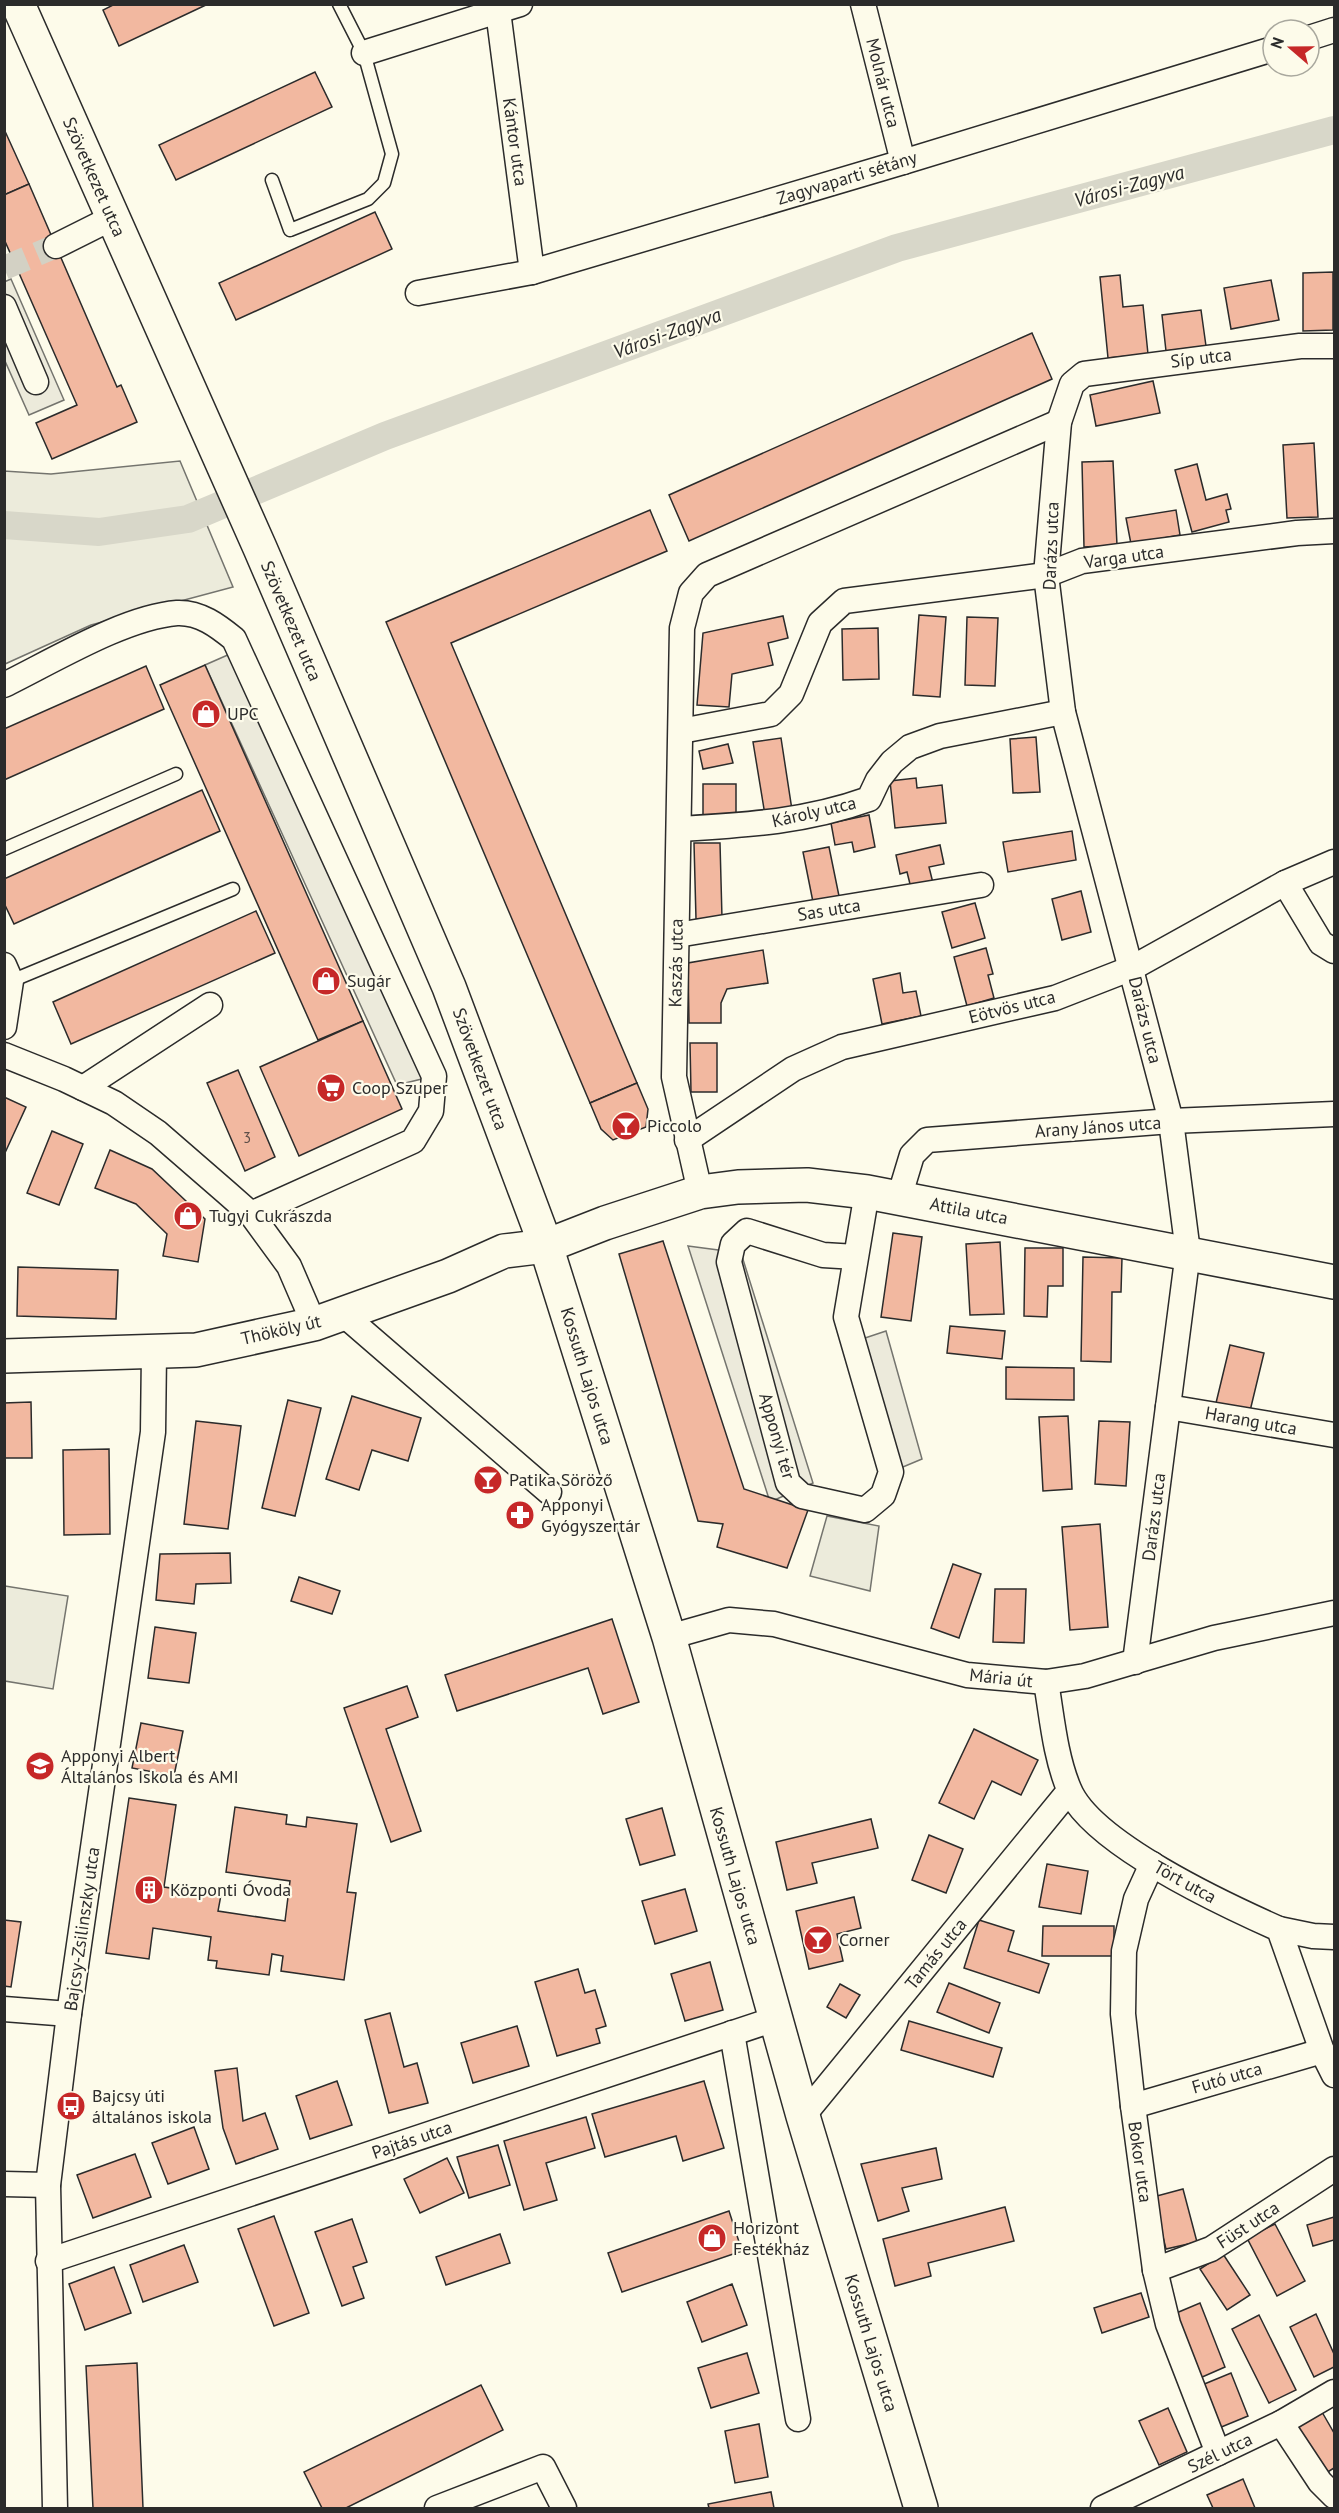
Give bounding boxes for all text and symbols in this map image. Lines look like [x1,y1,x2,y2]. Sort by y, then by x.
north arrow [1261,18,1321,78]
text: N [1266,35,1288,51]
street label: Molnár utca [861,36,906,130]
street label: Kántor utca [498,96,533,188]
street label: Szövetkezet utca [58,114,131,240]
street label: Zagyvaparti sétány [774,145,920,210]
water label: Városi-Zagyva [1071,159,1187,213]
water label: Városi-Zagyva [609,301,725,365]
street label: Síp utca [1169,342,1233,373]
street label: Darázs utca [1037,501,1064,591]
street label: Varga utca [1082,540,1165,574]
street label: Szövetkezet utca [256,557,327,684]
shop icon: UPC [190,698,222,730]
place label: UPC [227,702,259,725]
street label: Károly utca [769,791,858,832]
street label: Sas utca [796,893,862,926]
street label: Kaszás utca [663,918,688,1008]
shop icon: Sugár [310,965,342,997]
place label: Sugár [347,969,391,992]
street label: Darázs utca [1124,974,1167,1066]
street label: Eötvös utca [966,985,1058,1028]
street label: Szövetkezet utca [448,1005,513,1133]
supermarket icon: Coop Szuper [315,1072,347,1104]
place label: Coop Szuper [352,1076,448,1099]
bar icon: Piccolo [610,1110,642,1142]
street label: Arany János utca [1034,1111,1162,1142]
place label: Piccolo [647,1114,702,1137]
house number: 3 [243,1128,251,1147]
street label: Attila utca [928,1192,1010,1229]
shop icon: Tugyi Cukrászda [172,1200,204,1232]
place label: Tugyi Cukrászda [209,1204,332,1227]
street label: Kossuth Lajos utca [556,1304,619,1447]
street label: Thököly út [239,1309,323,1350]
street label: Apponyi tér [754,1390,801,1482]
street label: Harang utca [1203,1401,1299,1440]
bar icon: Patika Söröző [472,1464,504,1496]
place label: Patika Söröző [509,1468,613,1491]
street label: Darázs utca [1137,1471,1170,1562]
place label: Apponyi Gyógyszertár [541,1493,640,1537]
pharmacy icon: Apponyi Gyógyszertár [504,1499,536,1531]
street label: Mária út [968,1663,1034,1692]
place label: Apponyi Albert Általános Iskola és AMI [61,1744,239,1788]
school or university icon: Apponyi Albert Általános Iskola és AMI [24,1750,56,1782]
street label: Kossuth Lajos utca [705,1804,766,1948]
street label: Bajcsy-Zsilinszky utca [59,1845,104,2013]
street label: Tört utca [1150,1855,1221,1908]
building icon: Központi Óvoda [133,1874,165,1906]
place label: Központi Óvoda [170,1878,291,1901]
street label: Tamás utca [900,1913,971,1994]
bar icon: Corner [802,1924,834,1956]
place label: Corner [839,1928,890,1951]
street label: Futó utca [1189,2057,1265,2099]
place label: Bajcsy úti általános iskola [92,2084,212,2128]
bus stop icon: Bajcsy úti általános iskola [55,2090,87,2122]
street label: Pajtás utca [369,2115,455,2164]
street label: Bokor utca [1123,2120,1158,2204]
street label: Füst utca [1212,2196,1283,2253]
place label: Horizont Festékház [733,2216,810,2260]
shop icon: Horizont Festékház [696,2222,728,2254]
street label: Kossuth Lajos utca [840,2271,903,2414]
street label: Szél utca [1184,2427,1256,2478]

